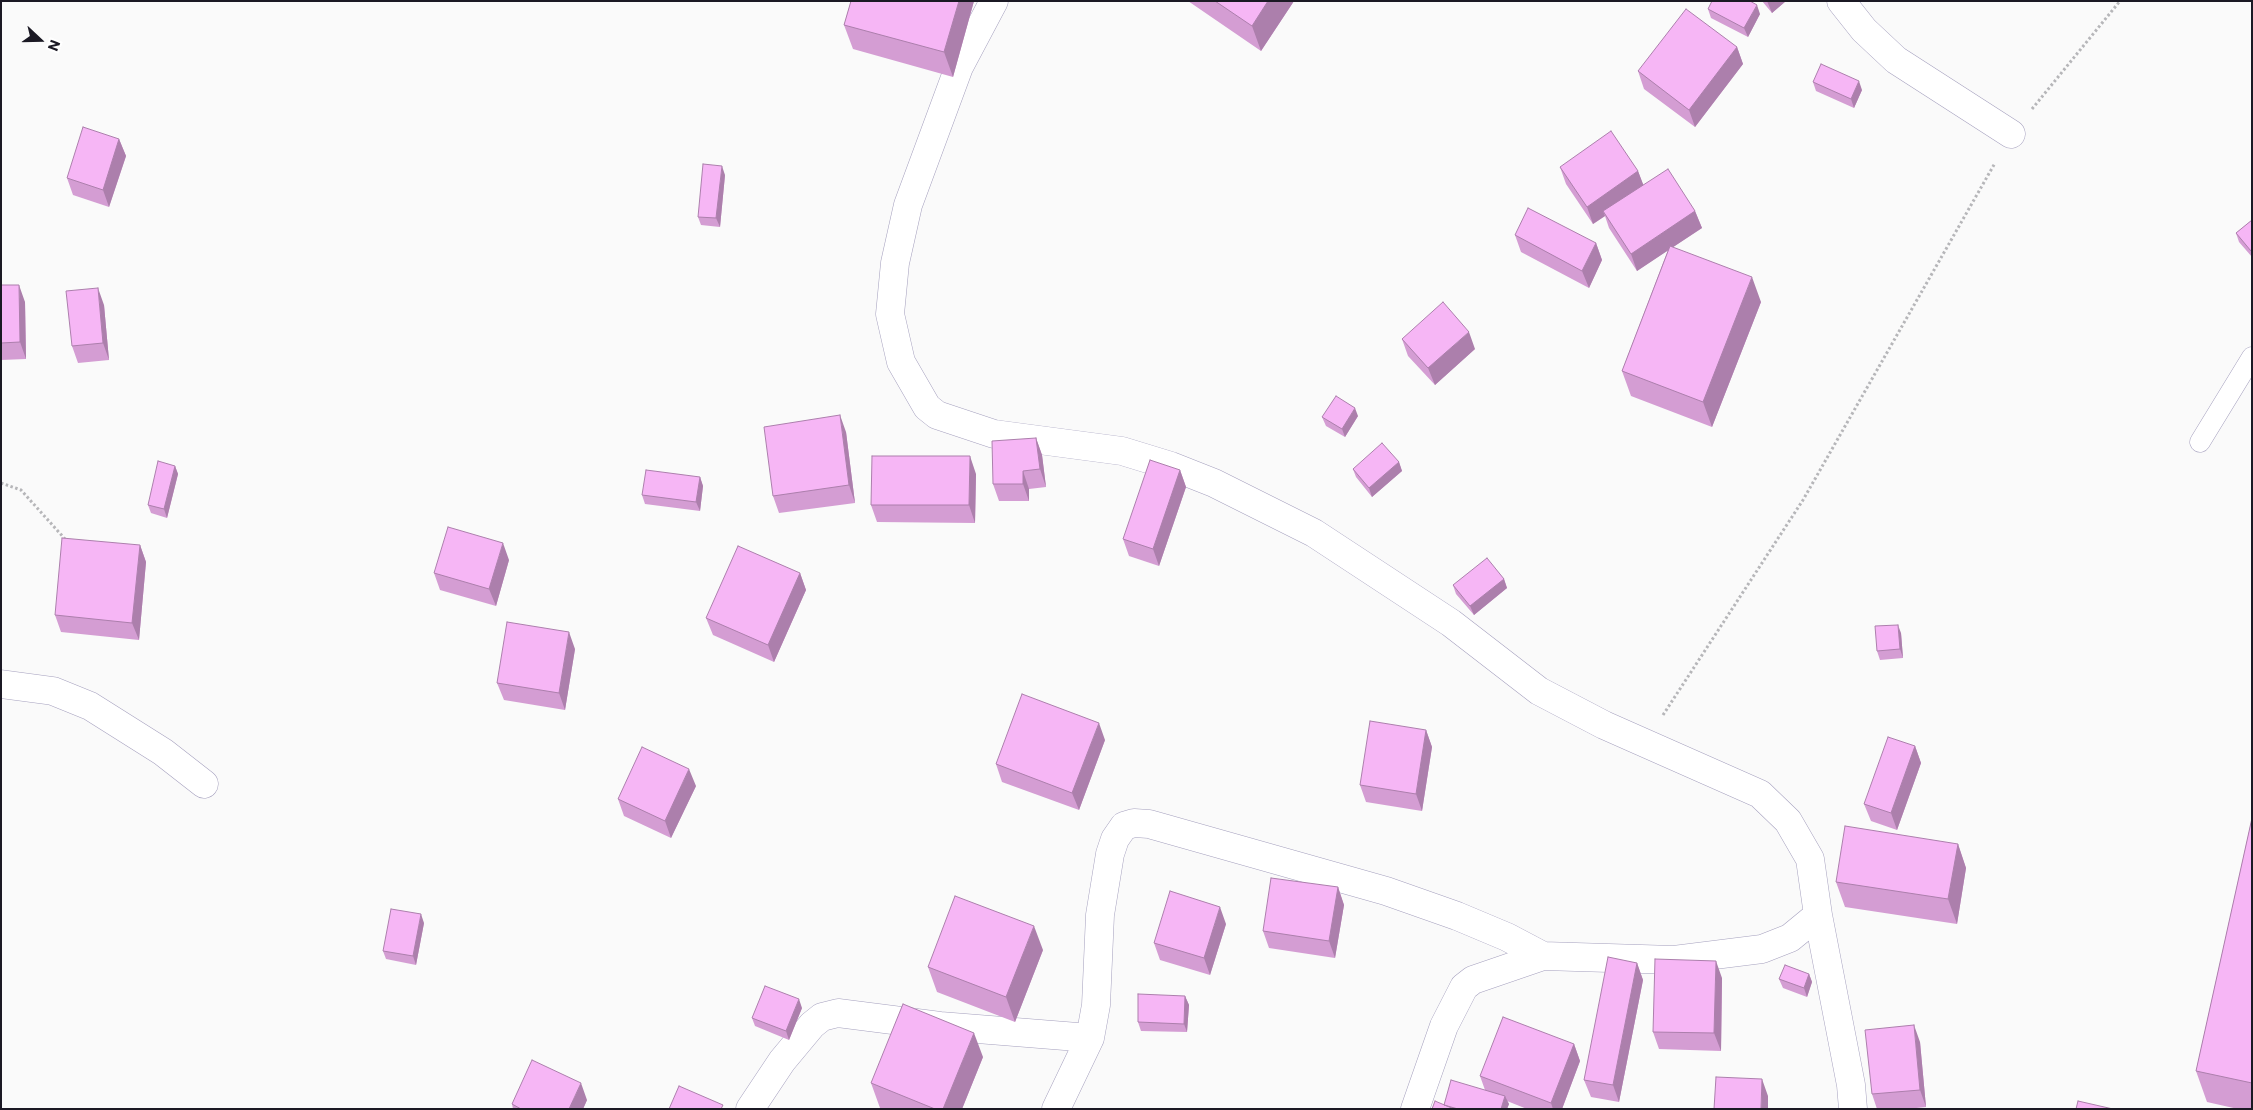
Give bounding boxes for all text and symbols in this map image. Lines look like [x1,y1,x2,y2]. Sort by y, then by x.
north arrow [15,15,65,65]
text: N [45,38,64,54]

